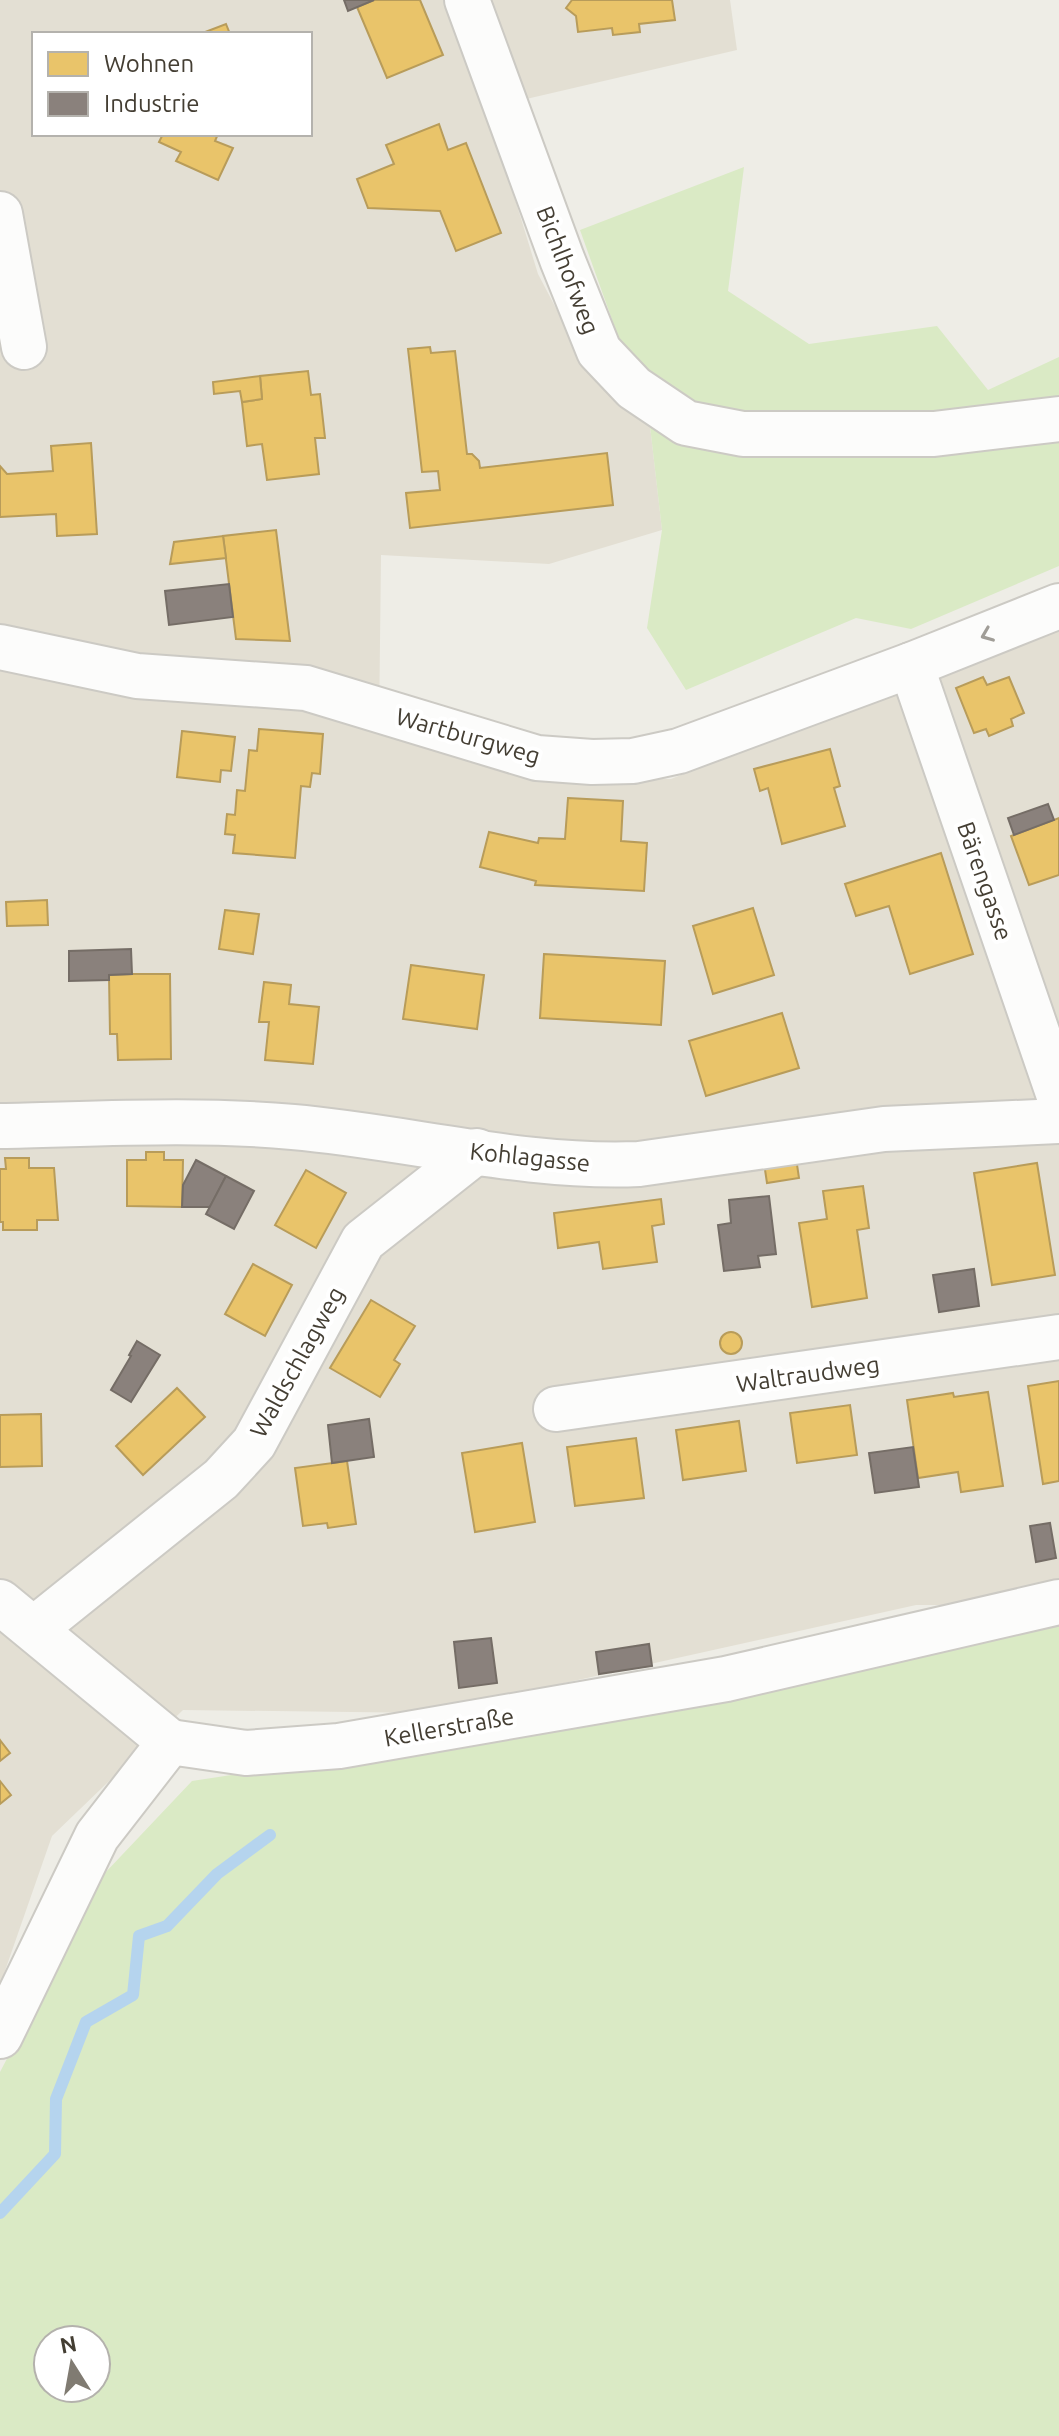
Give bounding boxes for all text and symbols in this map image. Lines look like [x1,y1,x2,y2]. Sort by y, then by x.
legend [32,32,312,136]
text: Wohnen [104,50,194,77]
text: Industrie [104,90,200,117]
street label: Bichlhofweg [531,202,605,338]
one-way arrow [981,625,995,642]
street label: Wartburgweg [393,703,543,769]
street label: Bärengasse [952,818,1018,944]
street label: Kohlagasse [468,1137,592,1177]
street label: Waldschlagweg [245,1282,349,1442]
street label: Waltraudweg [735,1351,881,1397]
street label: Kellerstraße [382,1702,516,1752]
north arrow [32,2324,112,2404]
text: N [58,2330,79,2358]

